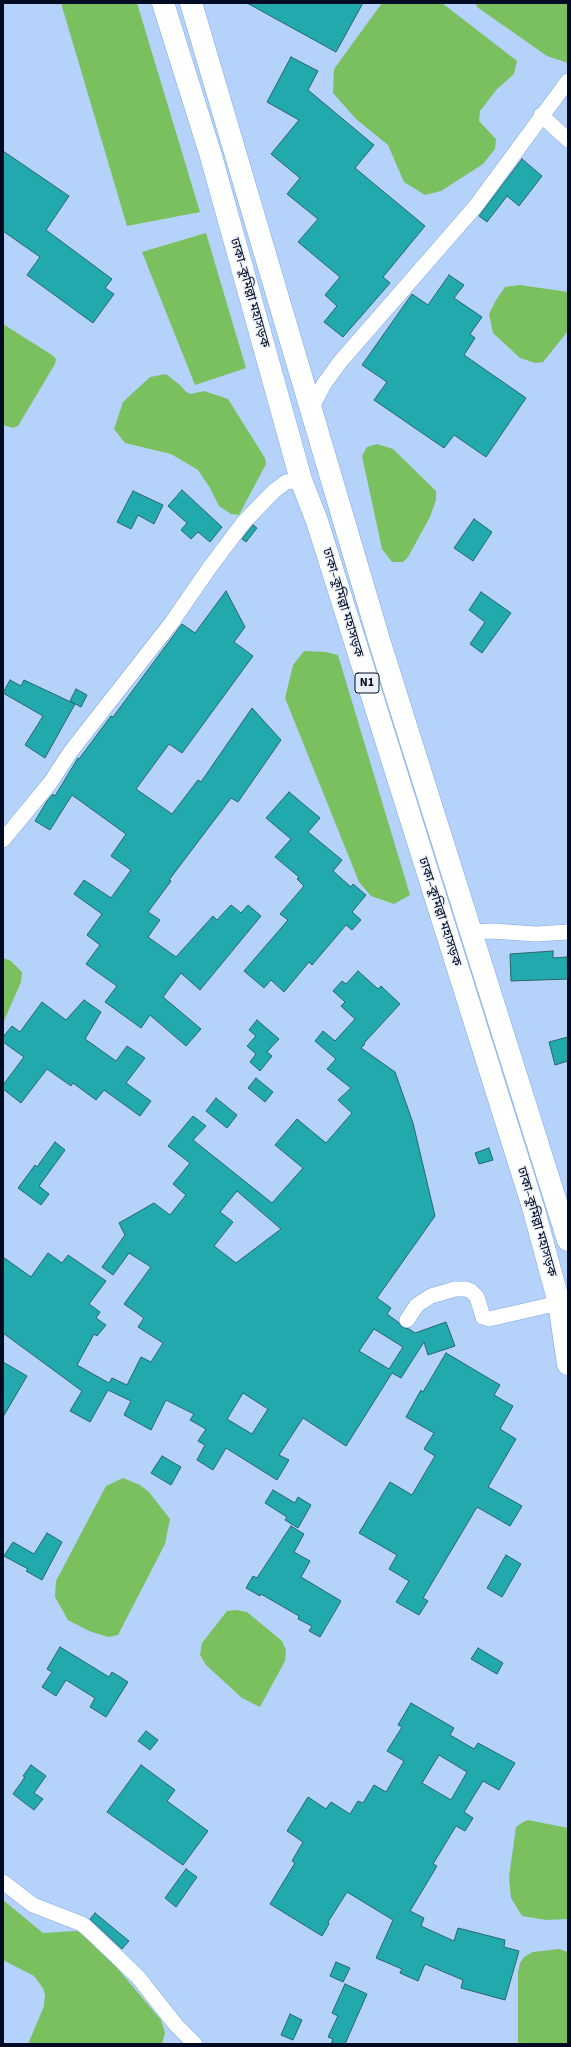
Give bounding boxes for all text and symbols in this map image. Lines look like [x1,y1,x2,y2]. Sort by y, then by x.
street label: ঢাকা–কুমিল্লা মহাসড়ক [226,236,272,350]
street label: ঢাকা–কুমিল্লা মহাসড়ক [318,546,366,660]
road number: N1 [355,673,379,693]
street label: ঢাকা–কুমিল্লা মহাসড়ক [414,856,464,968]
street label: ঢাকা–কুমিল্লা মহাসড়ক [513,1165,559,1279]

